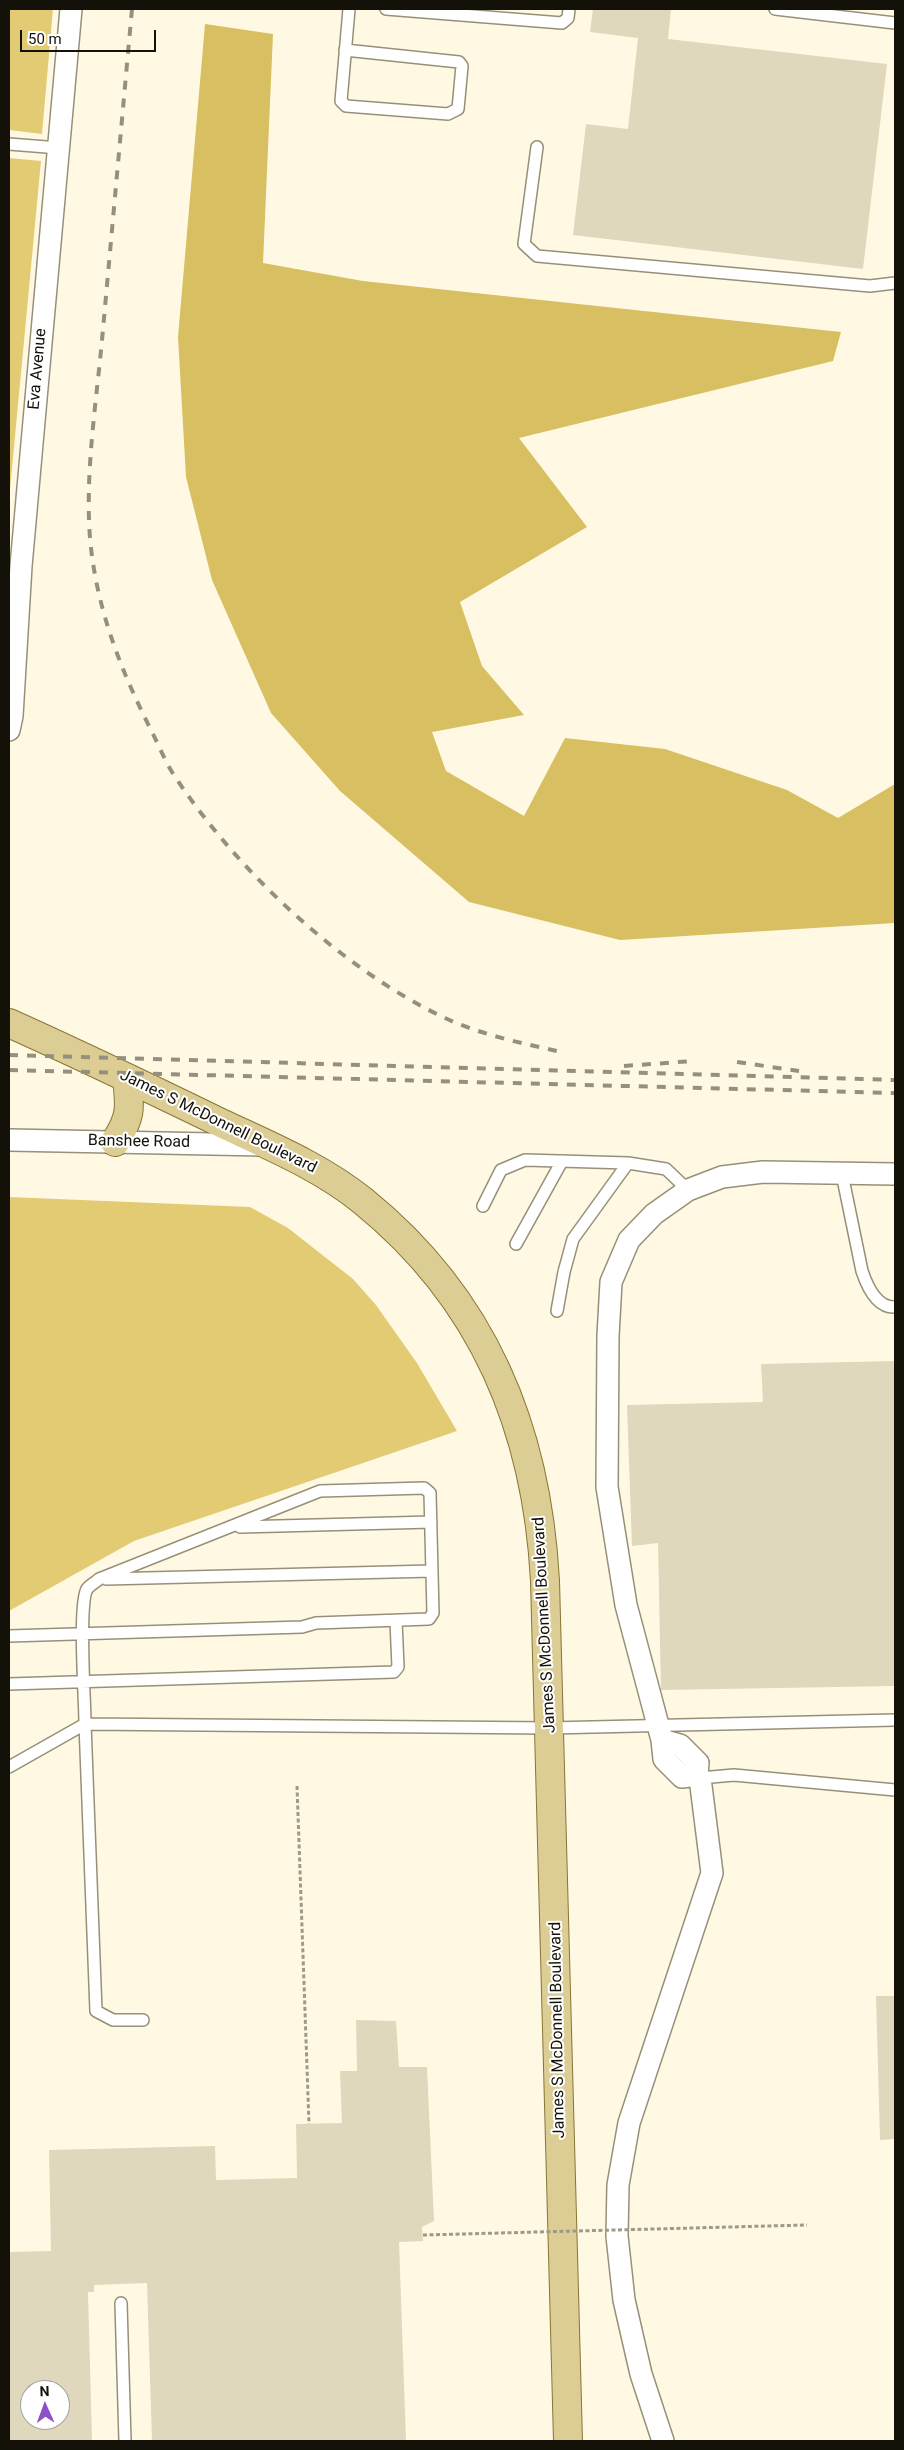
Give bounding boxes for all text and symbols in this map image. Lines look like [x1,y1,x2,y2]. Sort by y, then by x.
scale bar [22,20,159,52]
text: 50 m [28,30,62,48]
street label: Eva Avenue [25,328,51,410]
street label: James S McDonnell Boulevard [117,1066,319,1178]
street label: Banshee Road [88,1132,190,1152]
street label: James S McDonnell Boulevard [530,1516,560,1734]
street label: James S McDonnell Boulevard [547,1922,569,2138]
north arrow [20,2380,70,2430]
text: N [39,2383,50,2399]

